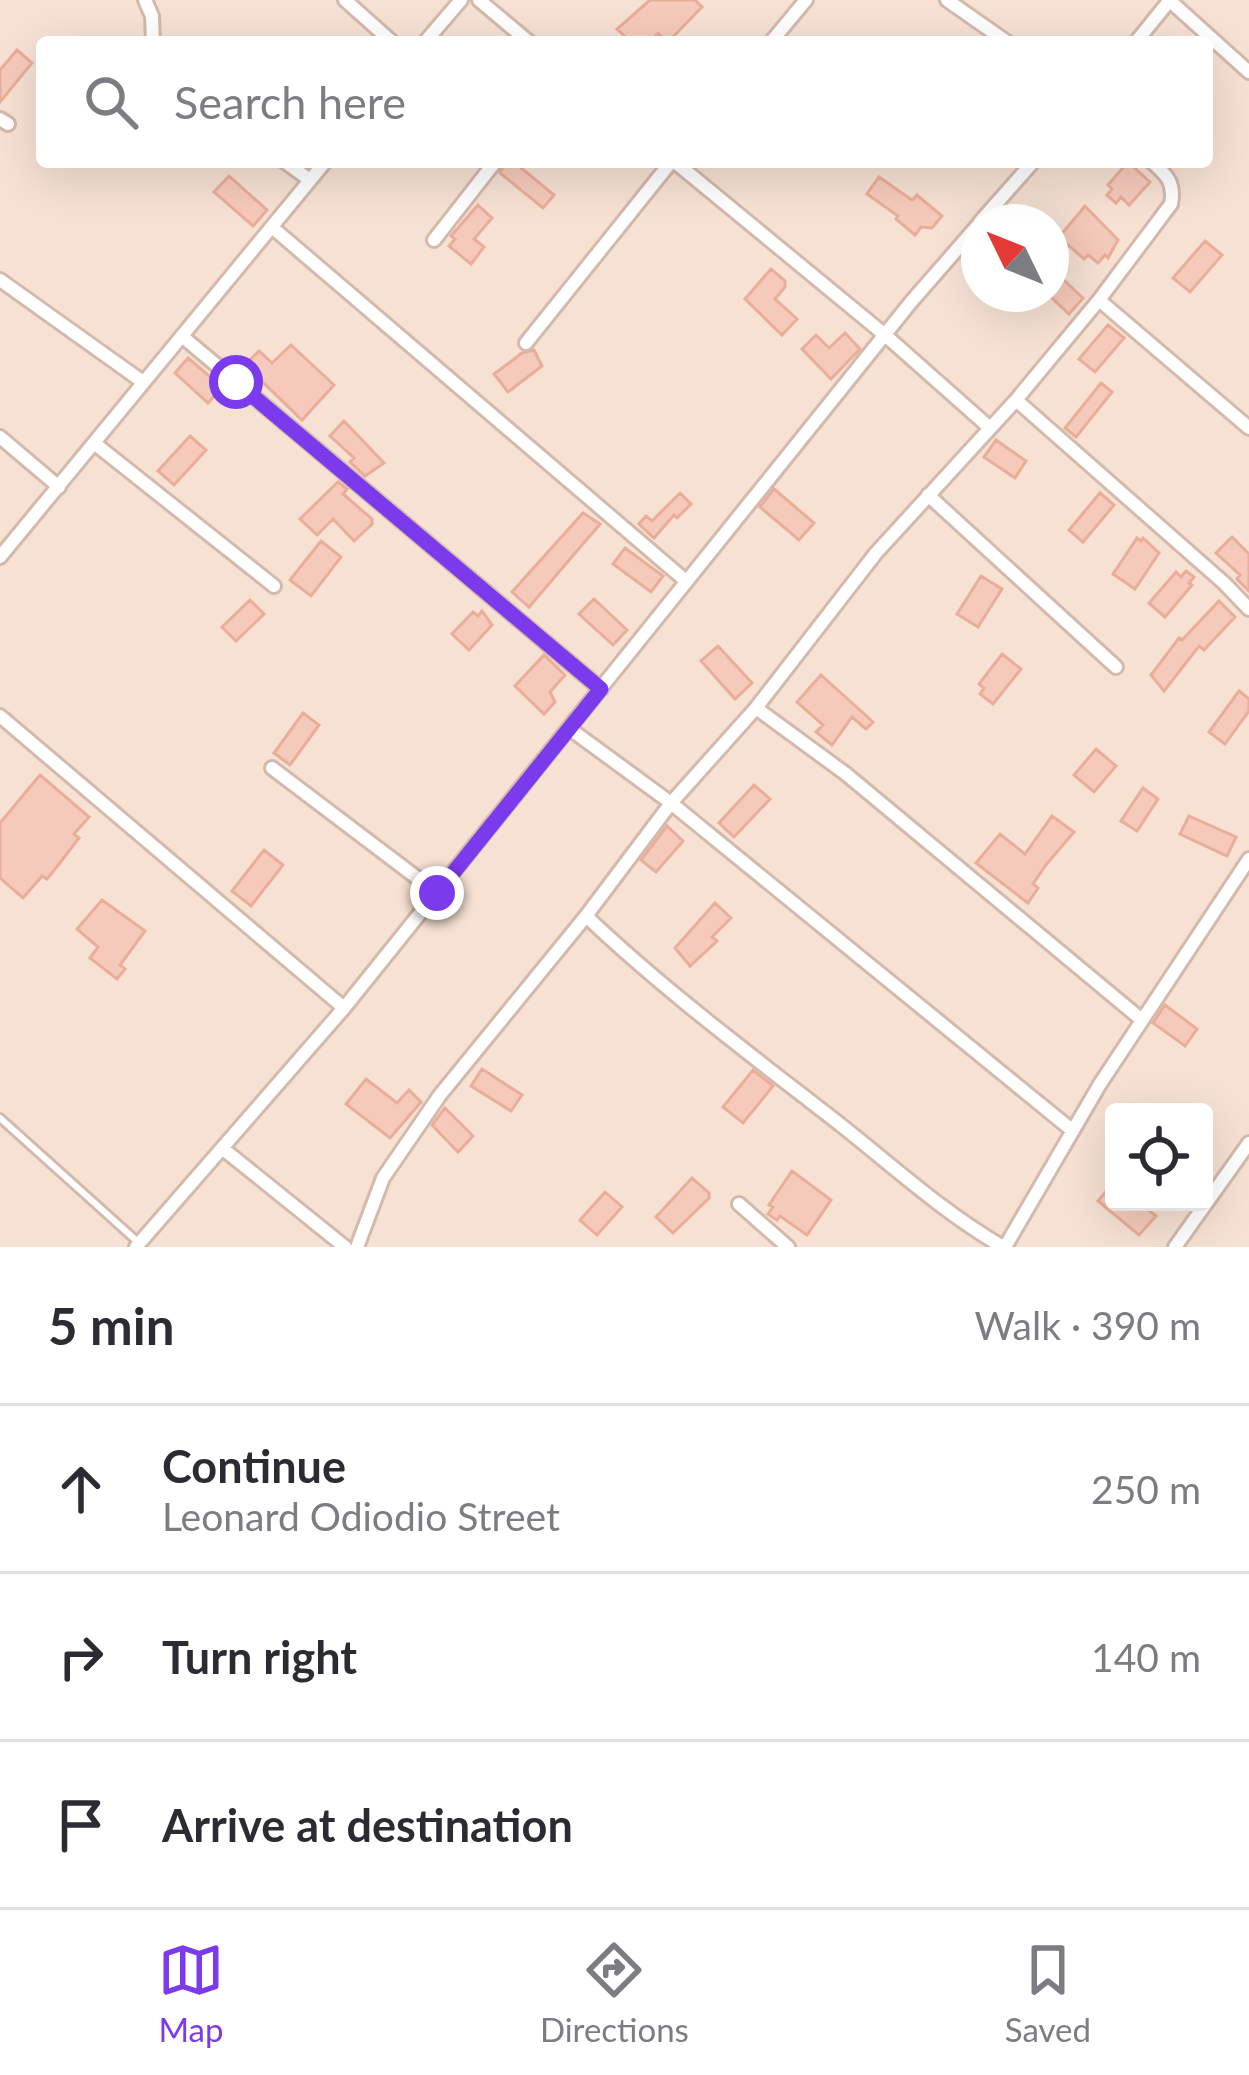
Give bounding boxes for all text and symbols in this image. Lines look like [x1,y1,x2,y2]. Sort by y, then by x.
search box [36,36,1213,168]
icon: search [78,69,144,135]
text: Search here [174,75,406,129]
north arrow [961,204,1069,312]
route start [209,355,263,409]
route end [410,866,464,920]
map controls [1105,1103,1213,1211]
button: locate [1105,1103,1213,1211]
text: 5 min [48,1295,174,1356]
text: Walk · 390 m [974,1302,1201,1348]
text: Continue [162,1439,346,1493]
icon: ahead [48,1456,114,1522]
text: 250 m [1091,1466,1201,1512]
text: Leonard Odiodio Street [162,1493,560,1539]
icon: right [48,1624,114,1690]
text: Turn right [162,1630,357,1684]
text: 140 m [1091,1634,1201,1680]
icon: arrive [48,1792,114,1858]
text: Arrive at destination [162,1798,573,1852]
tab: Map [158,1937,224,2049]
tab: Directions [540,1937,689,2049]
tab: Saved [1005,1937,1091,2049]

